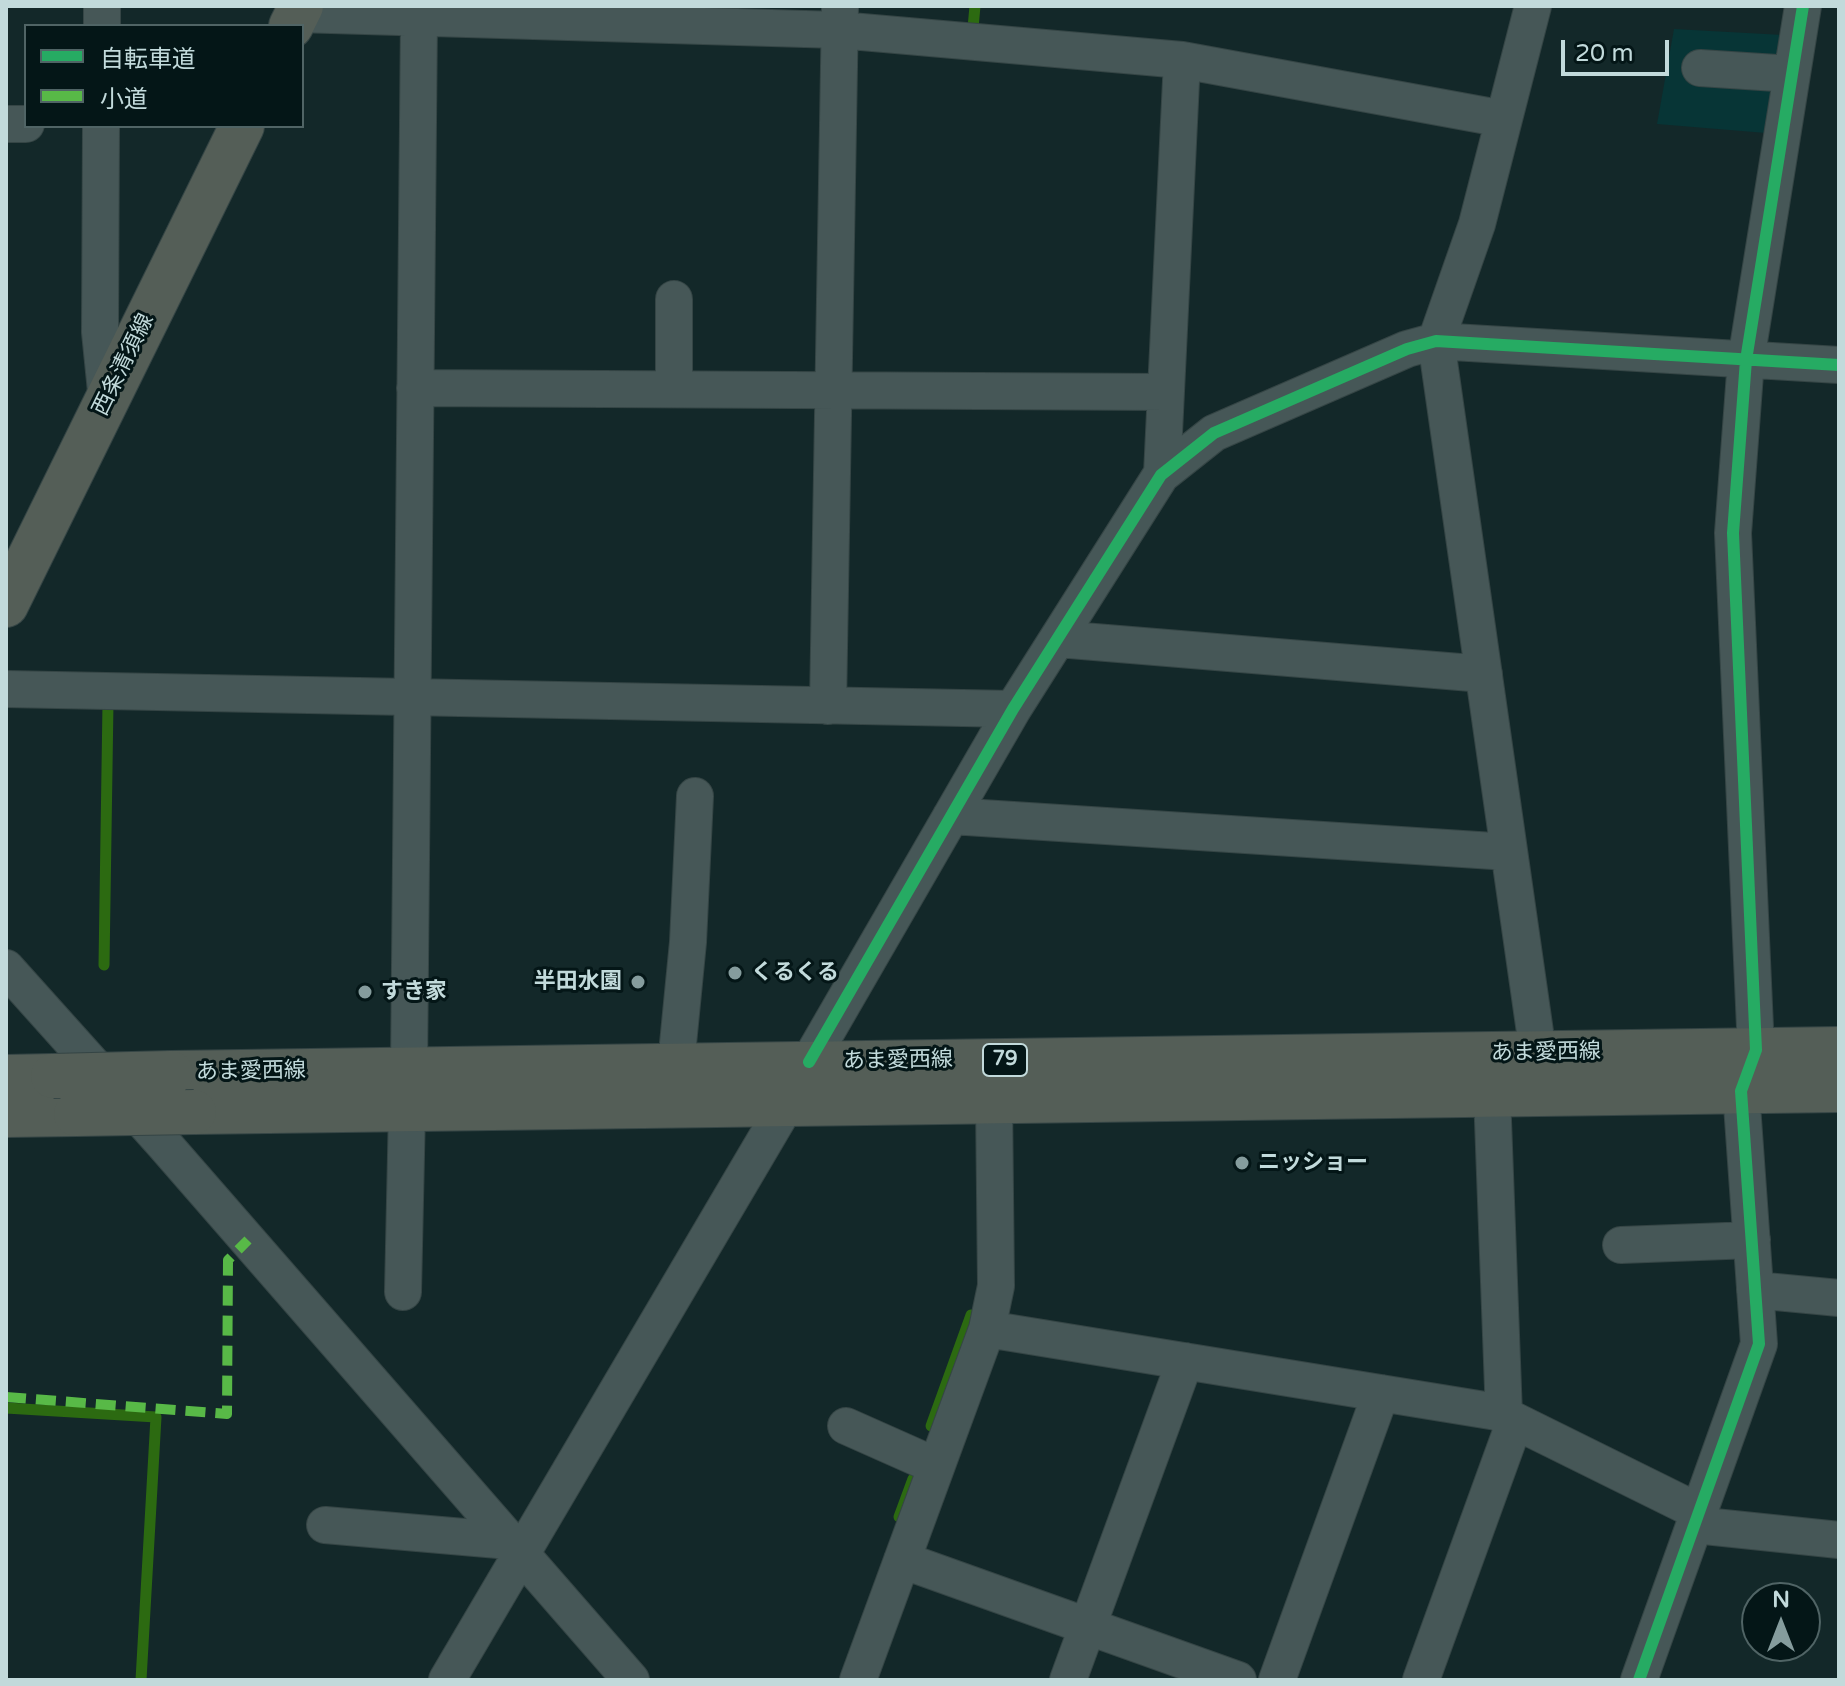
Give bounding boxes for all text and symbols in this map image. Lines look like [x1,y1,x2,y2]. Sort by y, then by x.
legend [24,24,304,128]
scale bar [1565,24,1673,74]
text: 20 m [1575,39,1633,68]
text: 自転車道 [100,45,196,74]
text: 小道 [100,85,148,114]
street label: 西条清須線 [88,310,160,420]
place label: くるくる [751,960,839,986]
marker: くるくる [726,964,744,982]
place label: 半田水園 [534,969,622,995]
marker: 半田水園 [629,973,647,991]
place label: すき家 [381,979,447,1005]
marker: すき家 [356,983,374,1001]
street label: あま愛西線 [1491,1039,1601,1067]
road number: 79 [983,1044,1027,1076]
street label: あま愛西線 [843,1047,953,1075]
street label: あま愛西線 [196,1058,306,1086]
place label: ニッショー [1258,1150,1368,1176]
marker: ニッショー [1233,1154,1251,1172]
north arrow [1741,1582,1821,1662]
text: N [1772,1587,1790,1613]

